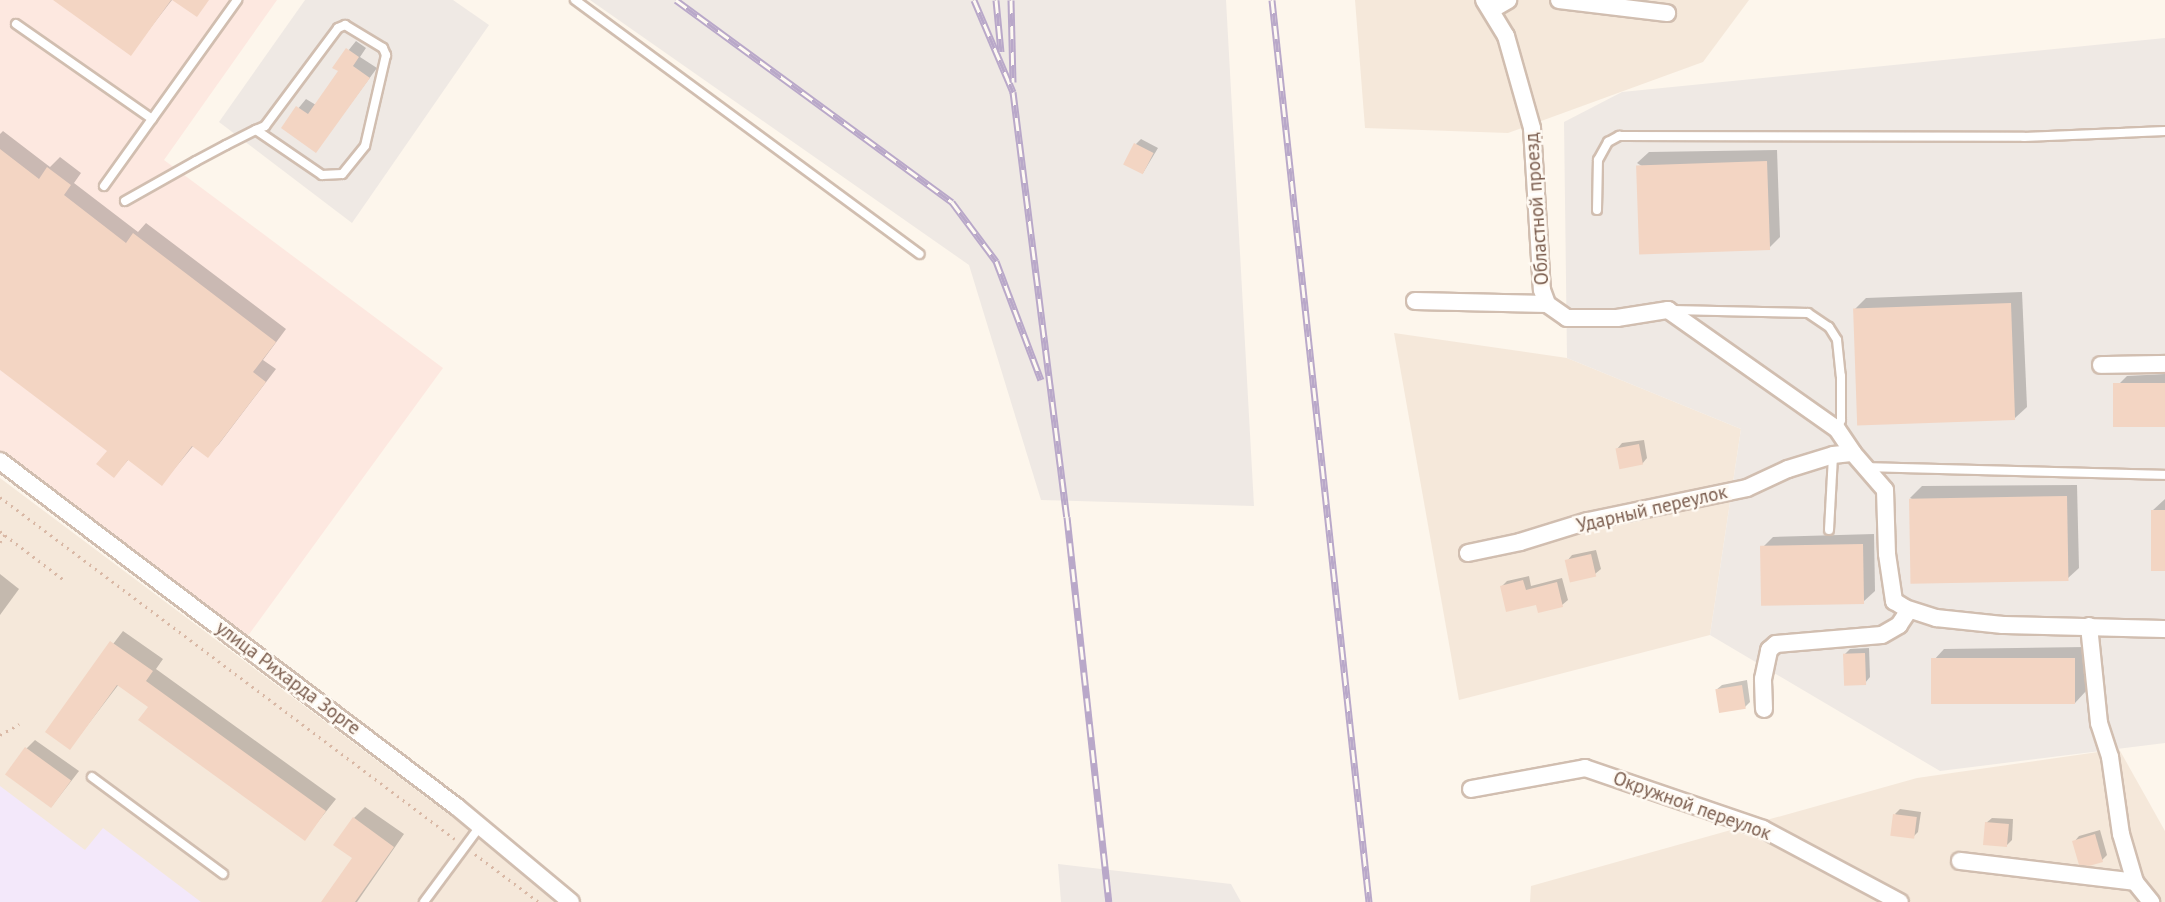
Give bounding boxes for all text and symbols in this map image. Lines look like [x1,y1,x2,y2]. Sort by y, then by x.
street label: Областной проезд [1520,132,1554,286]
street label: Ударный переулок [1574,481,1730,537]
street label: улица Рихарда Зорге [211,616,365,740]
street label: Окружной переулок [1610,767,1774,845]

